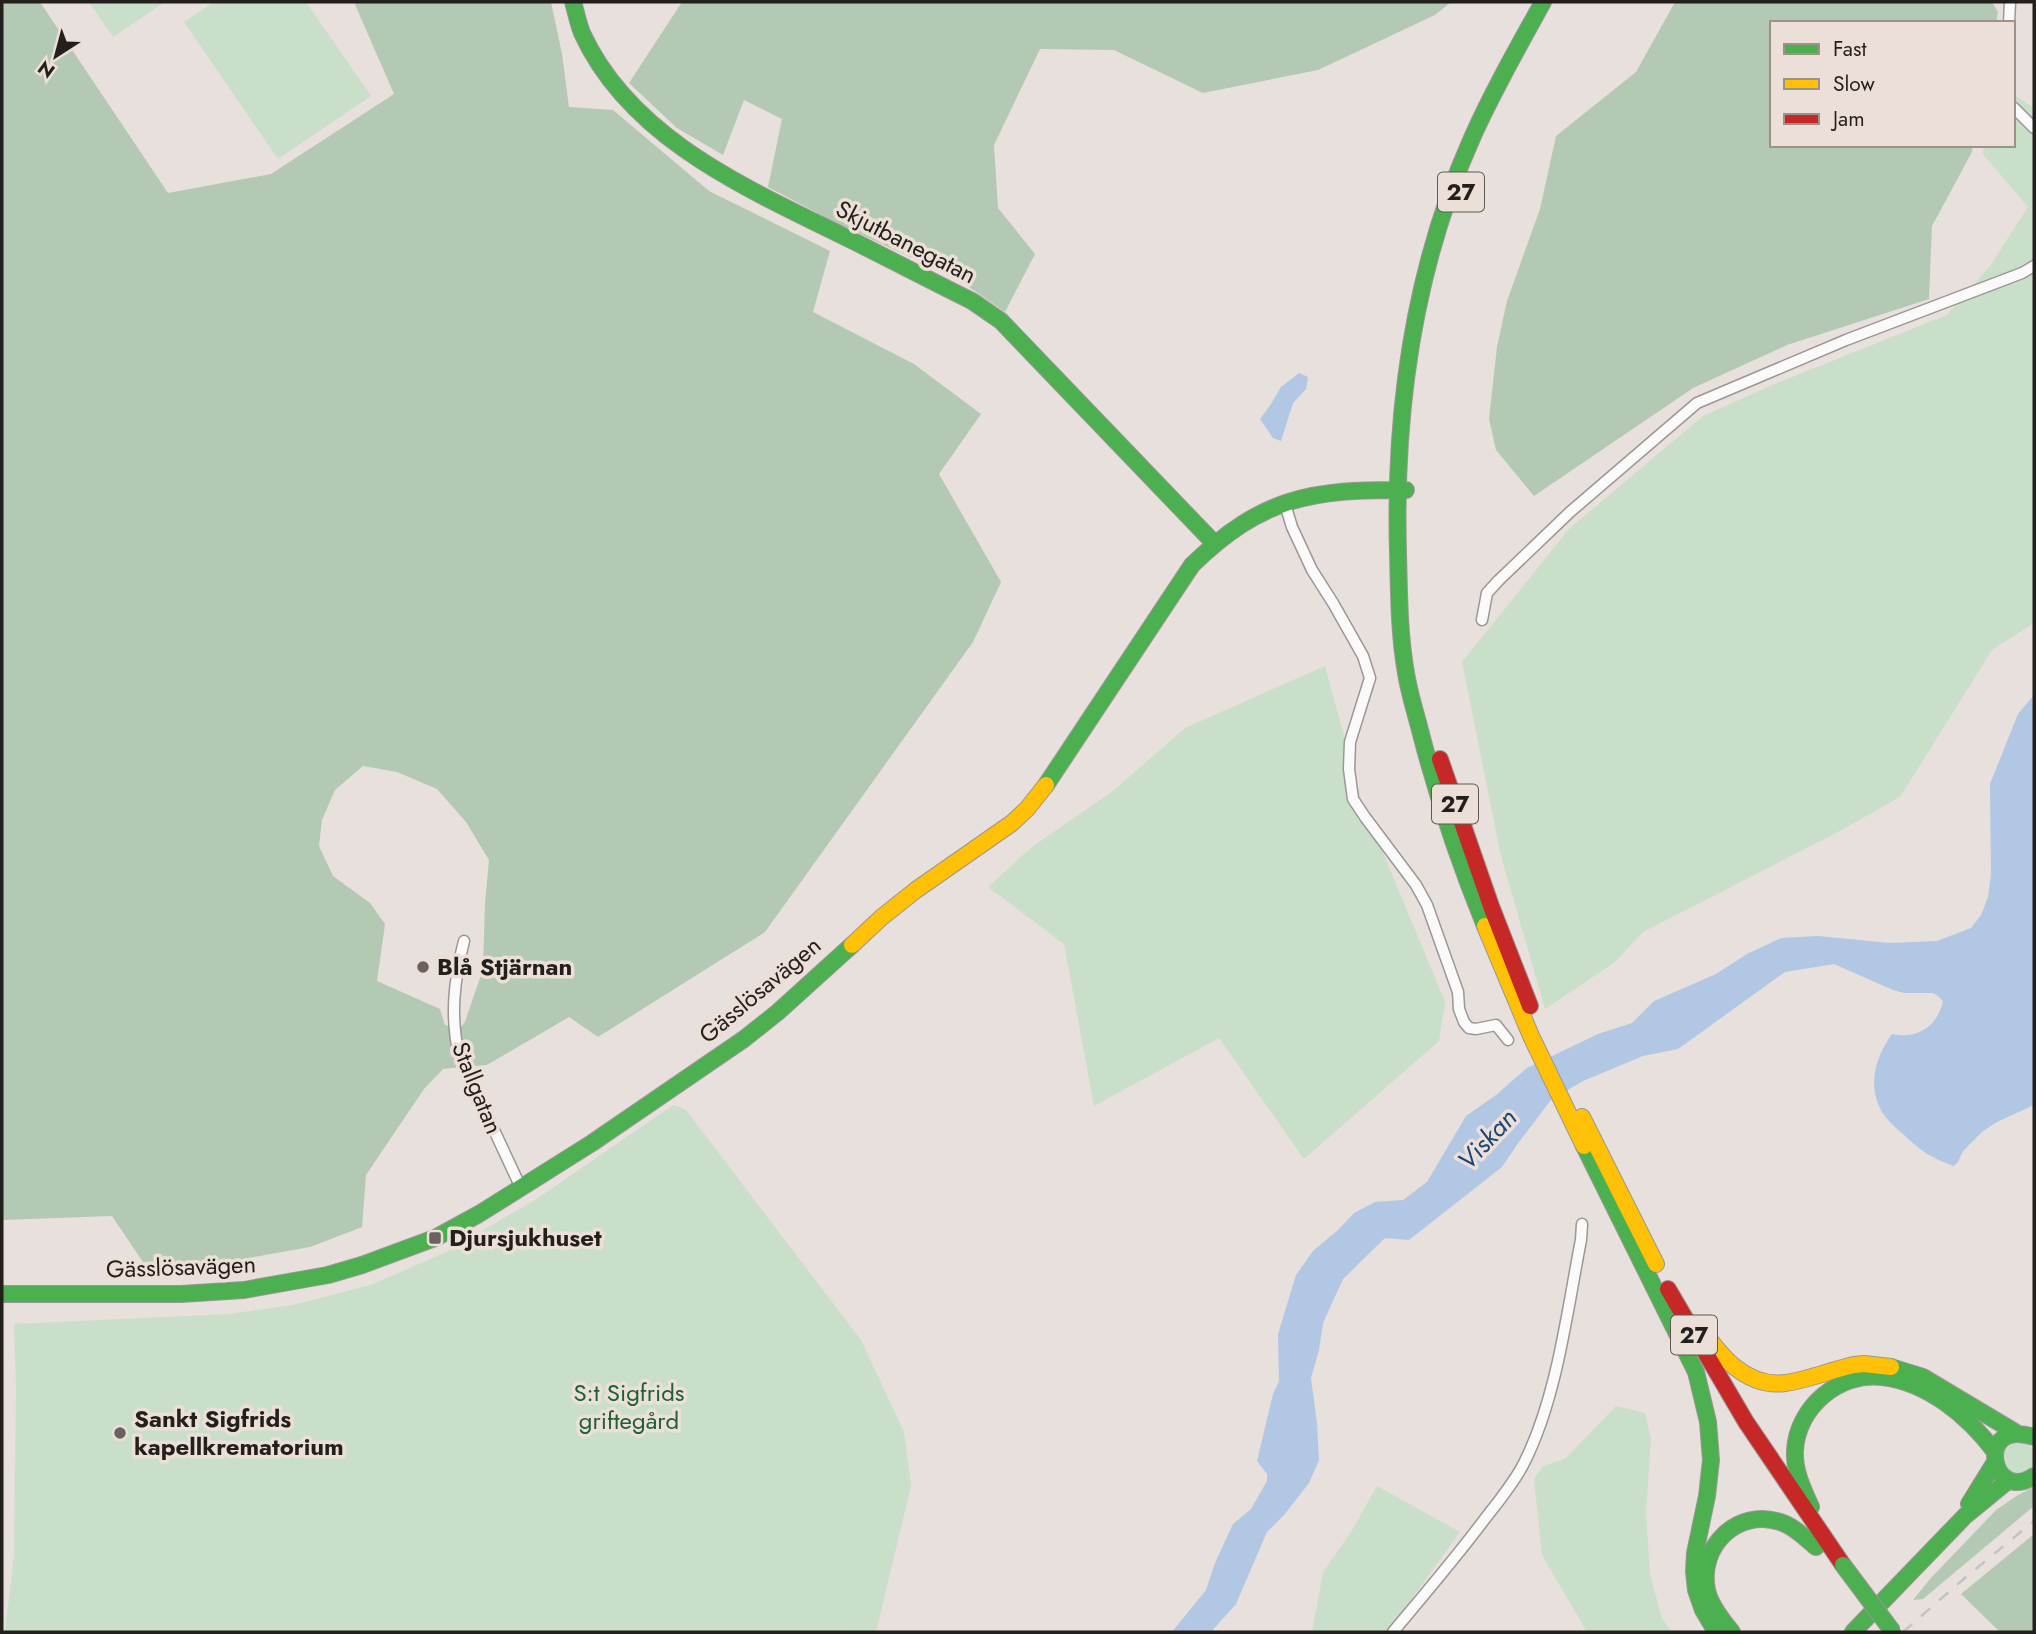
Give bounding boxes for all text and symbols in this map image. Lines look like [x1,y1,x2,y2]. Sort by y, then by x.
north arrow [21,21,91,91]
legend [1770,21,2015,147]
text: Fast [1833,34,1866,64]
text: N [32,54,60,85]
text: Slow [1833,69,1875,99]
text: Jam [1830,104,1865,134]
road number: 27 [1438,172,1484,211]
street label: Skjutbanegatan [830,191,983,292]
road number: 27 [1432,784,1478,824]
street label: Gässlösavägen [691,928,828,1051]
place label: Blå Stjärnan [437,949,572,984]
marker: Blå Stjärnan [415,959,431,975]
street label: Stallgatan [443,1036,512,1139]
water label: Viskan [1449,1100,1525,1178]
place label: Djursjukhuset [449,1220,602,1255]
marker: Djursjukhuset [427,1230,443,1246]
street label: Gässlösavägen [105,1246,257,1287]
road number: 27 [1671,1316,1717,1354]
park label: S:t Sigfrids griftegård [573,1375,685,1438]
place label: Sankt Sigfrids kapellkrematorium [134,1401,344,1464]
marker: Sankt Sigfrids kapellkrematorium [112,1425,128,1441]

